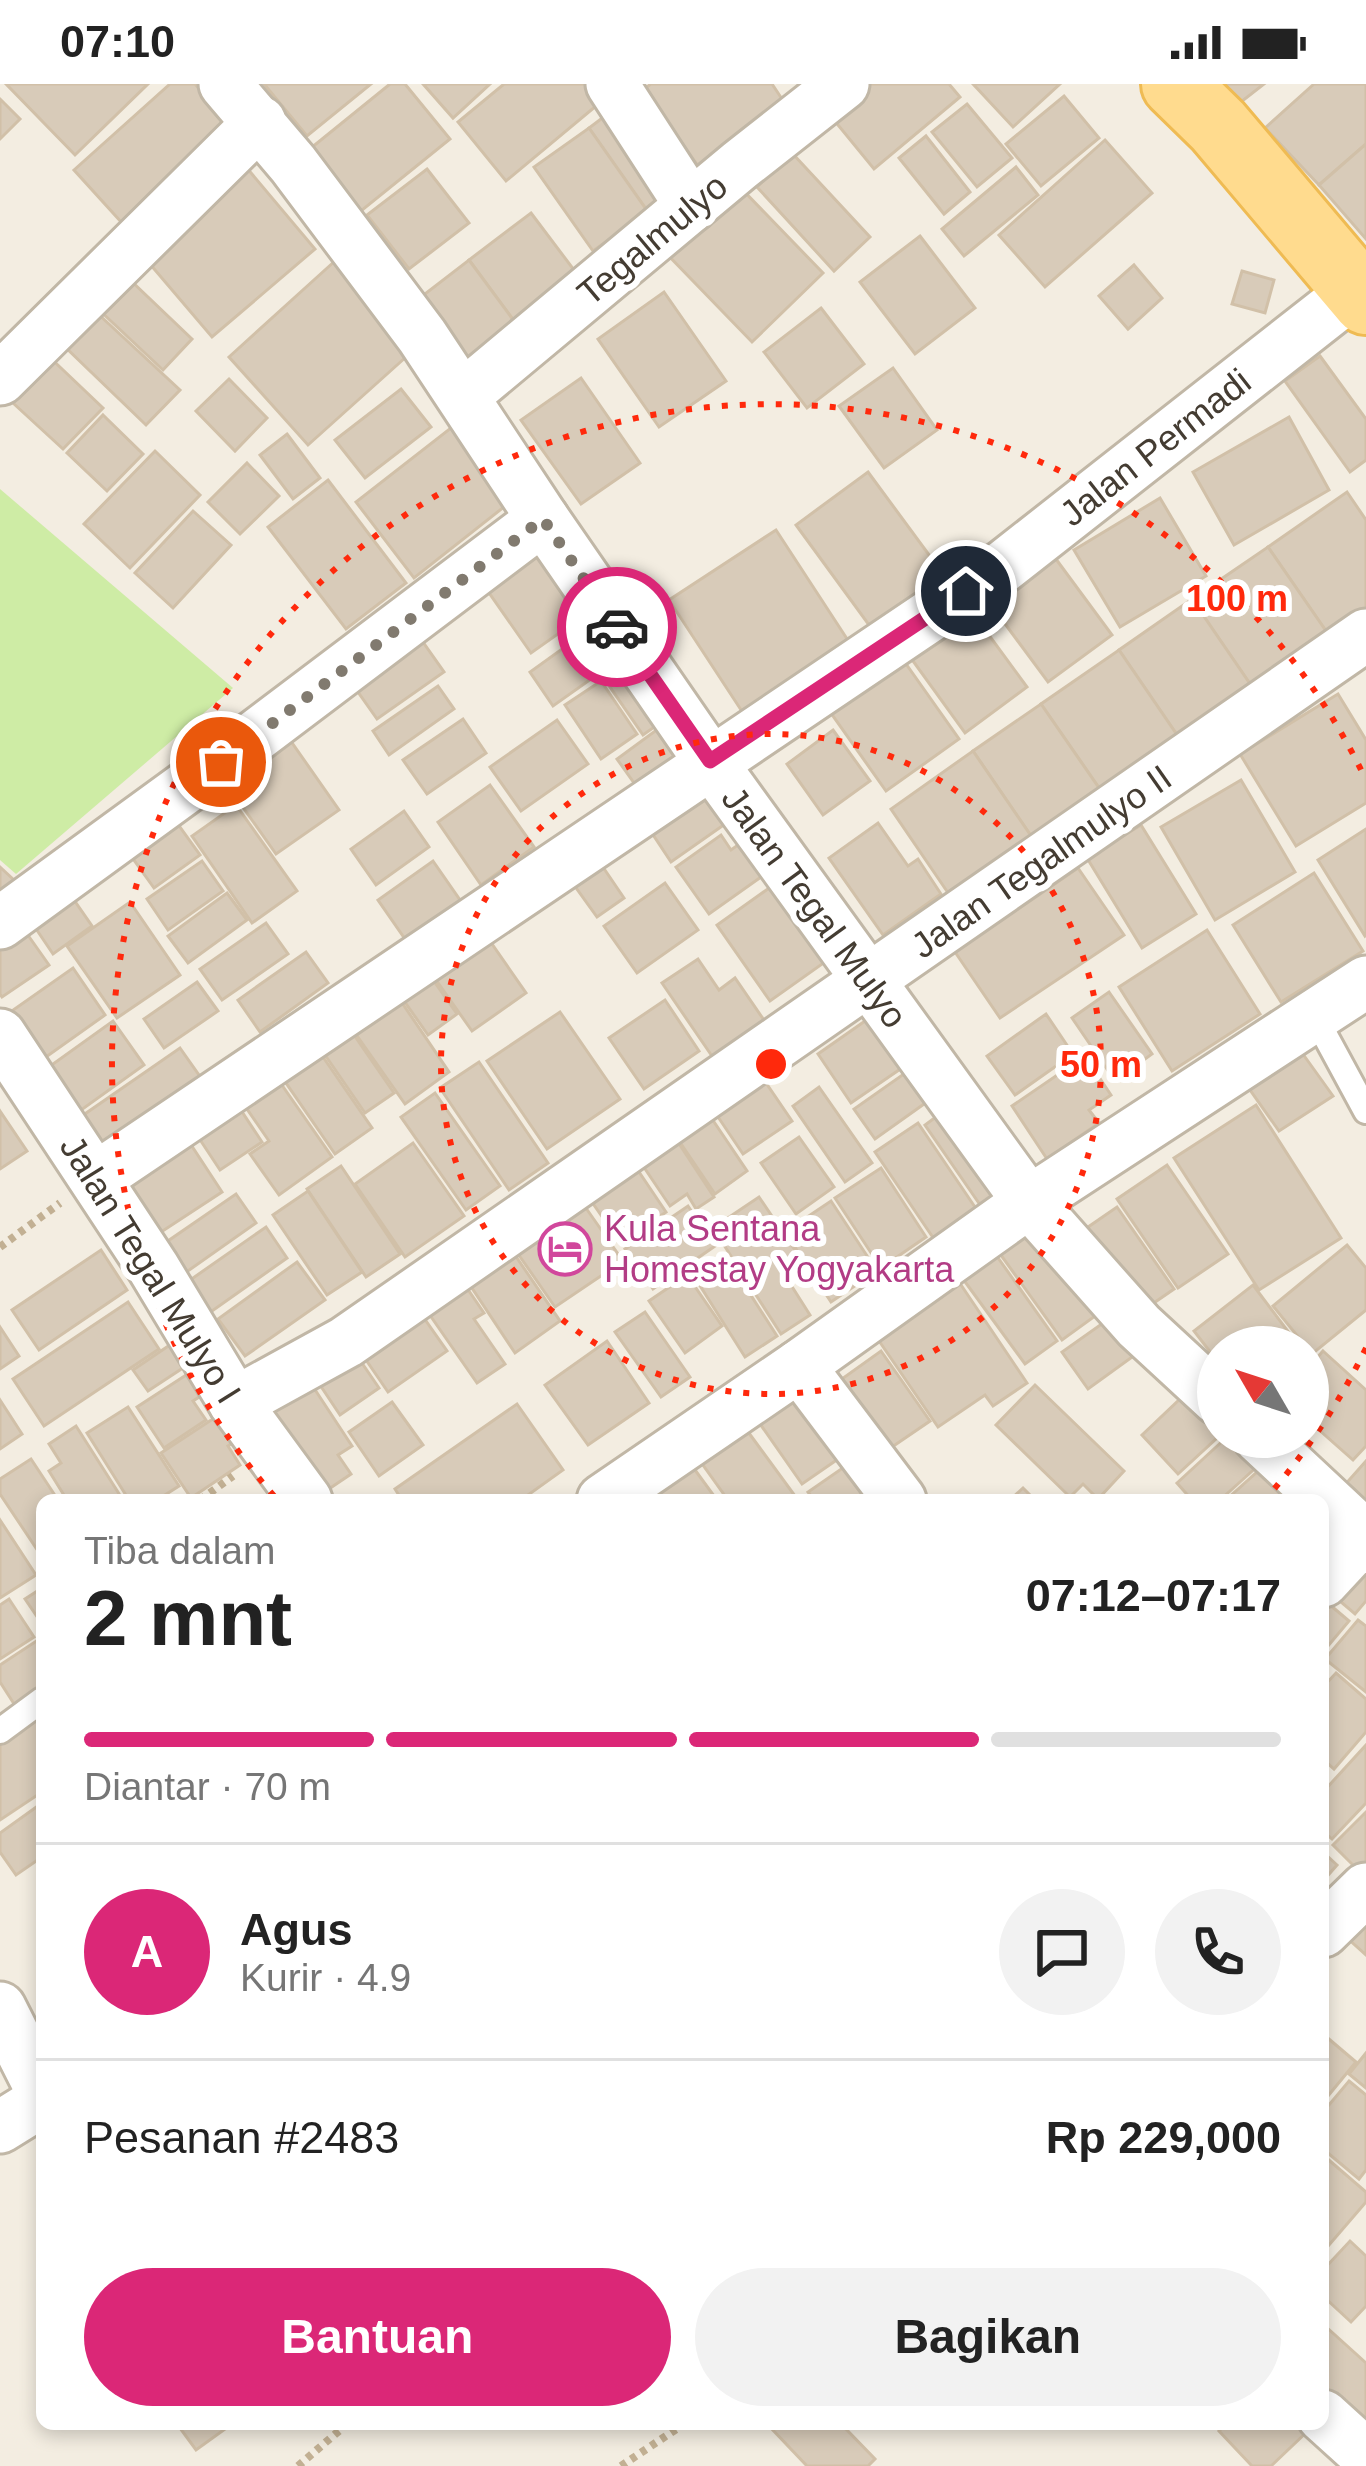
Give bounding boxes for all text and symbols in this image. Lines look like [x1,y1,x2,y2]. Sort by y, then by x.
text: 07:10 [60,16,175,67]
street label: Tegalmulyo [569,165,735,314]
street label: Jalan Permadi [1052,360,1259,534]
pin [915,540,1017,642]
icon: home [933,558,999,624]
courier [557,567,677,687]
text: 100 m [1186,578,1288,619]
icon: car [584,594,650,660]
pin [170,711,272,813]
icon: bag [188,729,254,795]
street label: Jalan Tegalmulyo II [904,756,1179,966]
street label: Jalan Tegal Mulyo [714,779,916,1036]
centre of rings [750,1043,792,1085]
text: 50 m [1060,1044,1142,1085]
street label: Jalan Tegal Mulyo I [52,1128,249,1411]
place label: Kula Sentana Homestay Yogyakarta [604,1208,955,1290]
hotel icon: Kula Sentana Homestay Yogyakarta [537,1221,593,1277]
north arrow [1197,1326,1329,1458]
map controls [1197,1326,1329,1458]
text: Tiba dalam [84,1529,275,1572]
text: 07:12–07:17 [1026,1570,1281,1621]
text: 2 mnt [84,1574,292,1662]
text: Diantar · 70 m [84,1765,331,1808]
button: chat [999,1889,1125,2015]
button: phone [1155,1889,1281,2015]
text: Agus [240,1904,353,1955]
text: A [131,1926,163,1977]
text: Kurir · 4.9 [240,1956,411,1999]
text: Pesanan #2483 [84,2112,399,2163]
text: Rp 229,000 [1046,2112,1281,2163]
button: Bantuan [84,2268,671,2406]
button: Bagikan [695,2268,1281,2406]

